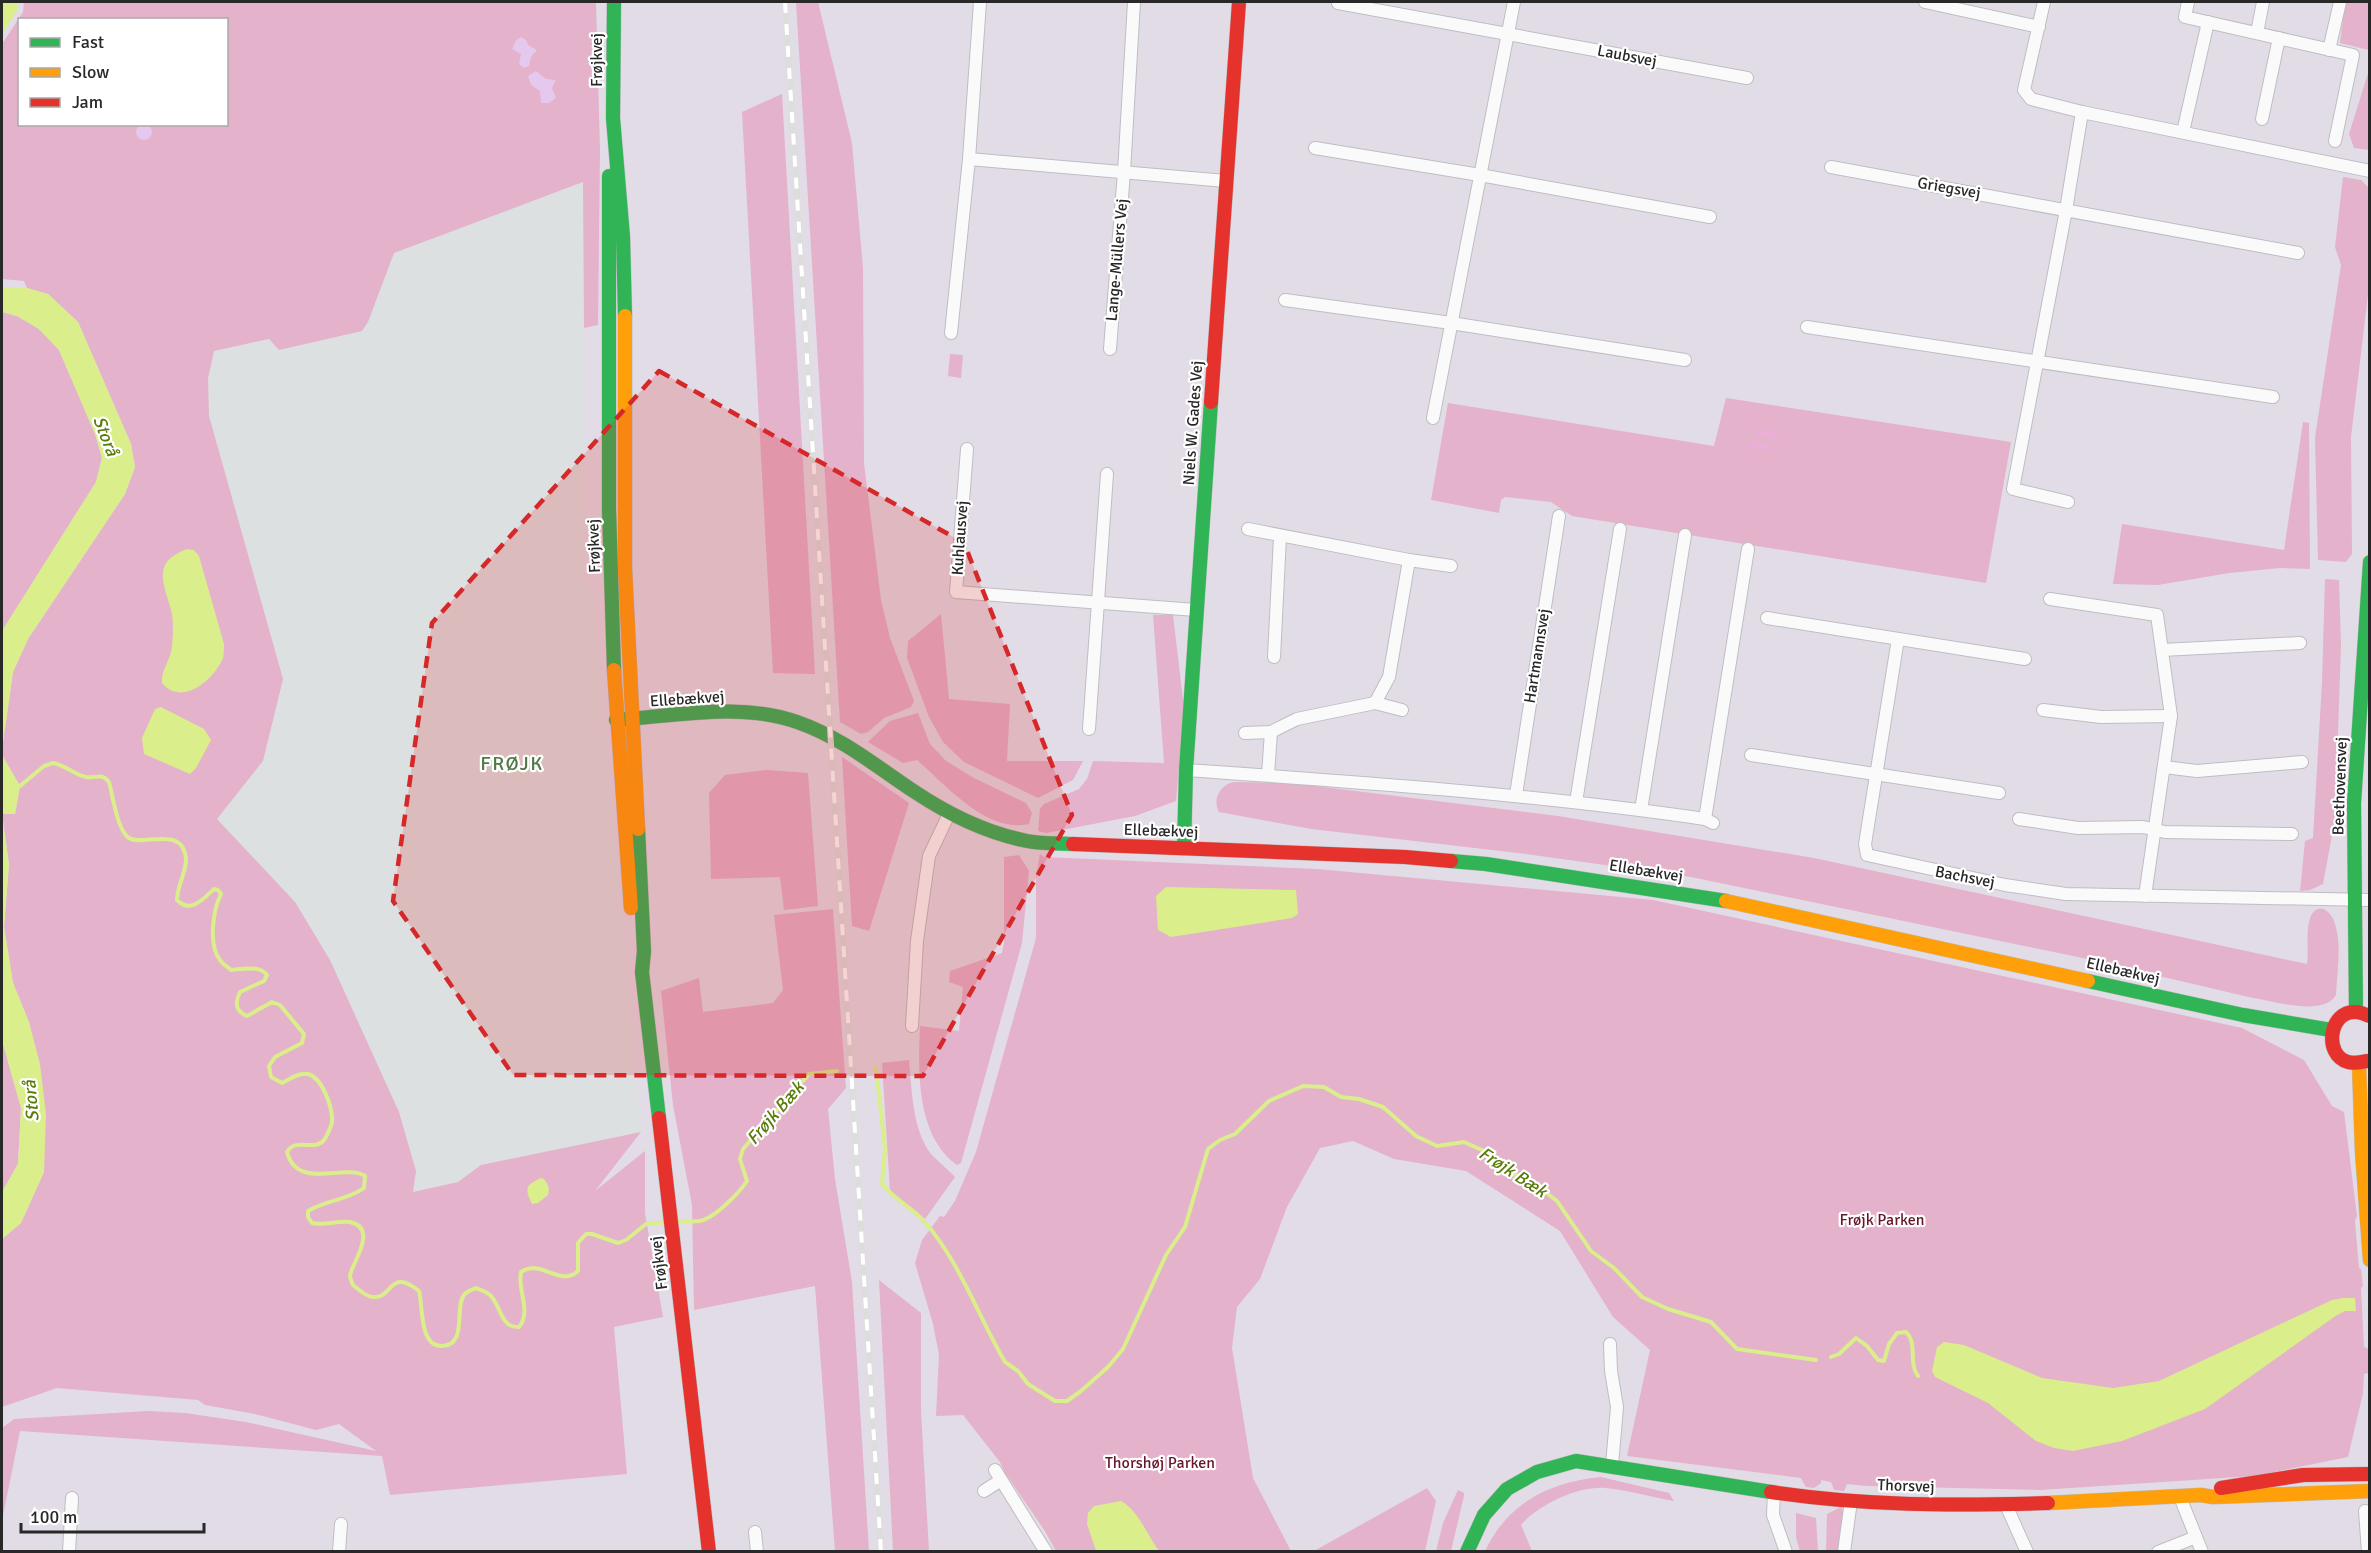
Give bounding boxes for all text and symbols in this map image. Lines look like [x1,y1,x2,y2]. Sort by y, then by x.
legend [18,18,228,126]
text: Fast [72,31,104,53]
street label: Frøjkvej [587,33,607,87]
street label: Laubsvej [1596,40,1658,72]
text: Slow [72,61,109,83]
text: Jam [72,91,103,113]
street label: Griegsvej [1916,173,1982,203]
street label: Lange-Müllers Vej [1102,198,1132,322]
street label: Niels W. Gades Vej [1179,360,1207,486]
water label: Storå [88,413,124,460]
street label: Kuhlausvej [947,500,973,576]
street label: Frøjkvej [583,519,605,573]
street label: Hartmannsvej [1520,607,1554,705]
street label: Ellebækvej [649,686,725,712]
street label: Beethovensvej [2328,736,2352,836]
district label: FRØJK [480,751,544,776]
street label: Ellebækvej [1123,820,1199,842]
street label: Ellebækvej [1608,855,1684,887]
street label: Bachsvej [1933,861,1997,893]
street label: Ellebækvej [2084,953,2162,989]
water label: Frøjk Bæk [742,1075,810,1149]
water label: Storå [18,1079,44,1122]
water label: Frøjk Bæk [1475,1142,1553,1203]
park label: Frøjk Parken [1839,1210,1925,1230]
street label: Frøjkvej [646,1235,672,1291]
park label: Thorshøj Parken [1105,1453,1215,1473]
street label: Thorsvej [1877,1475,1935,1497]
scale bar [21,1496,204,1534]
text: 100 m [30,1506,77,1528]

